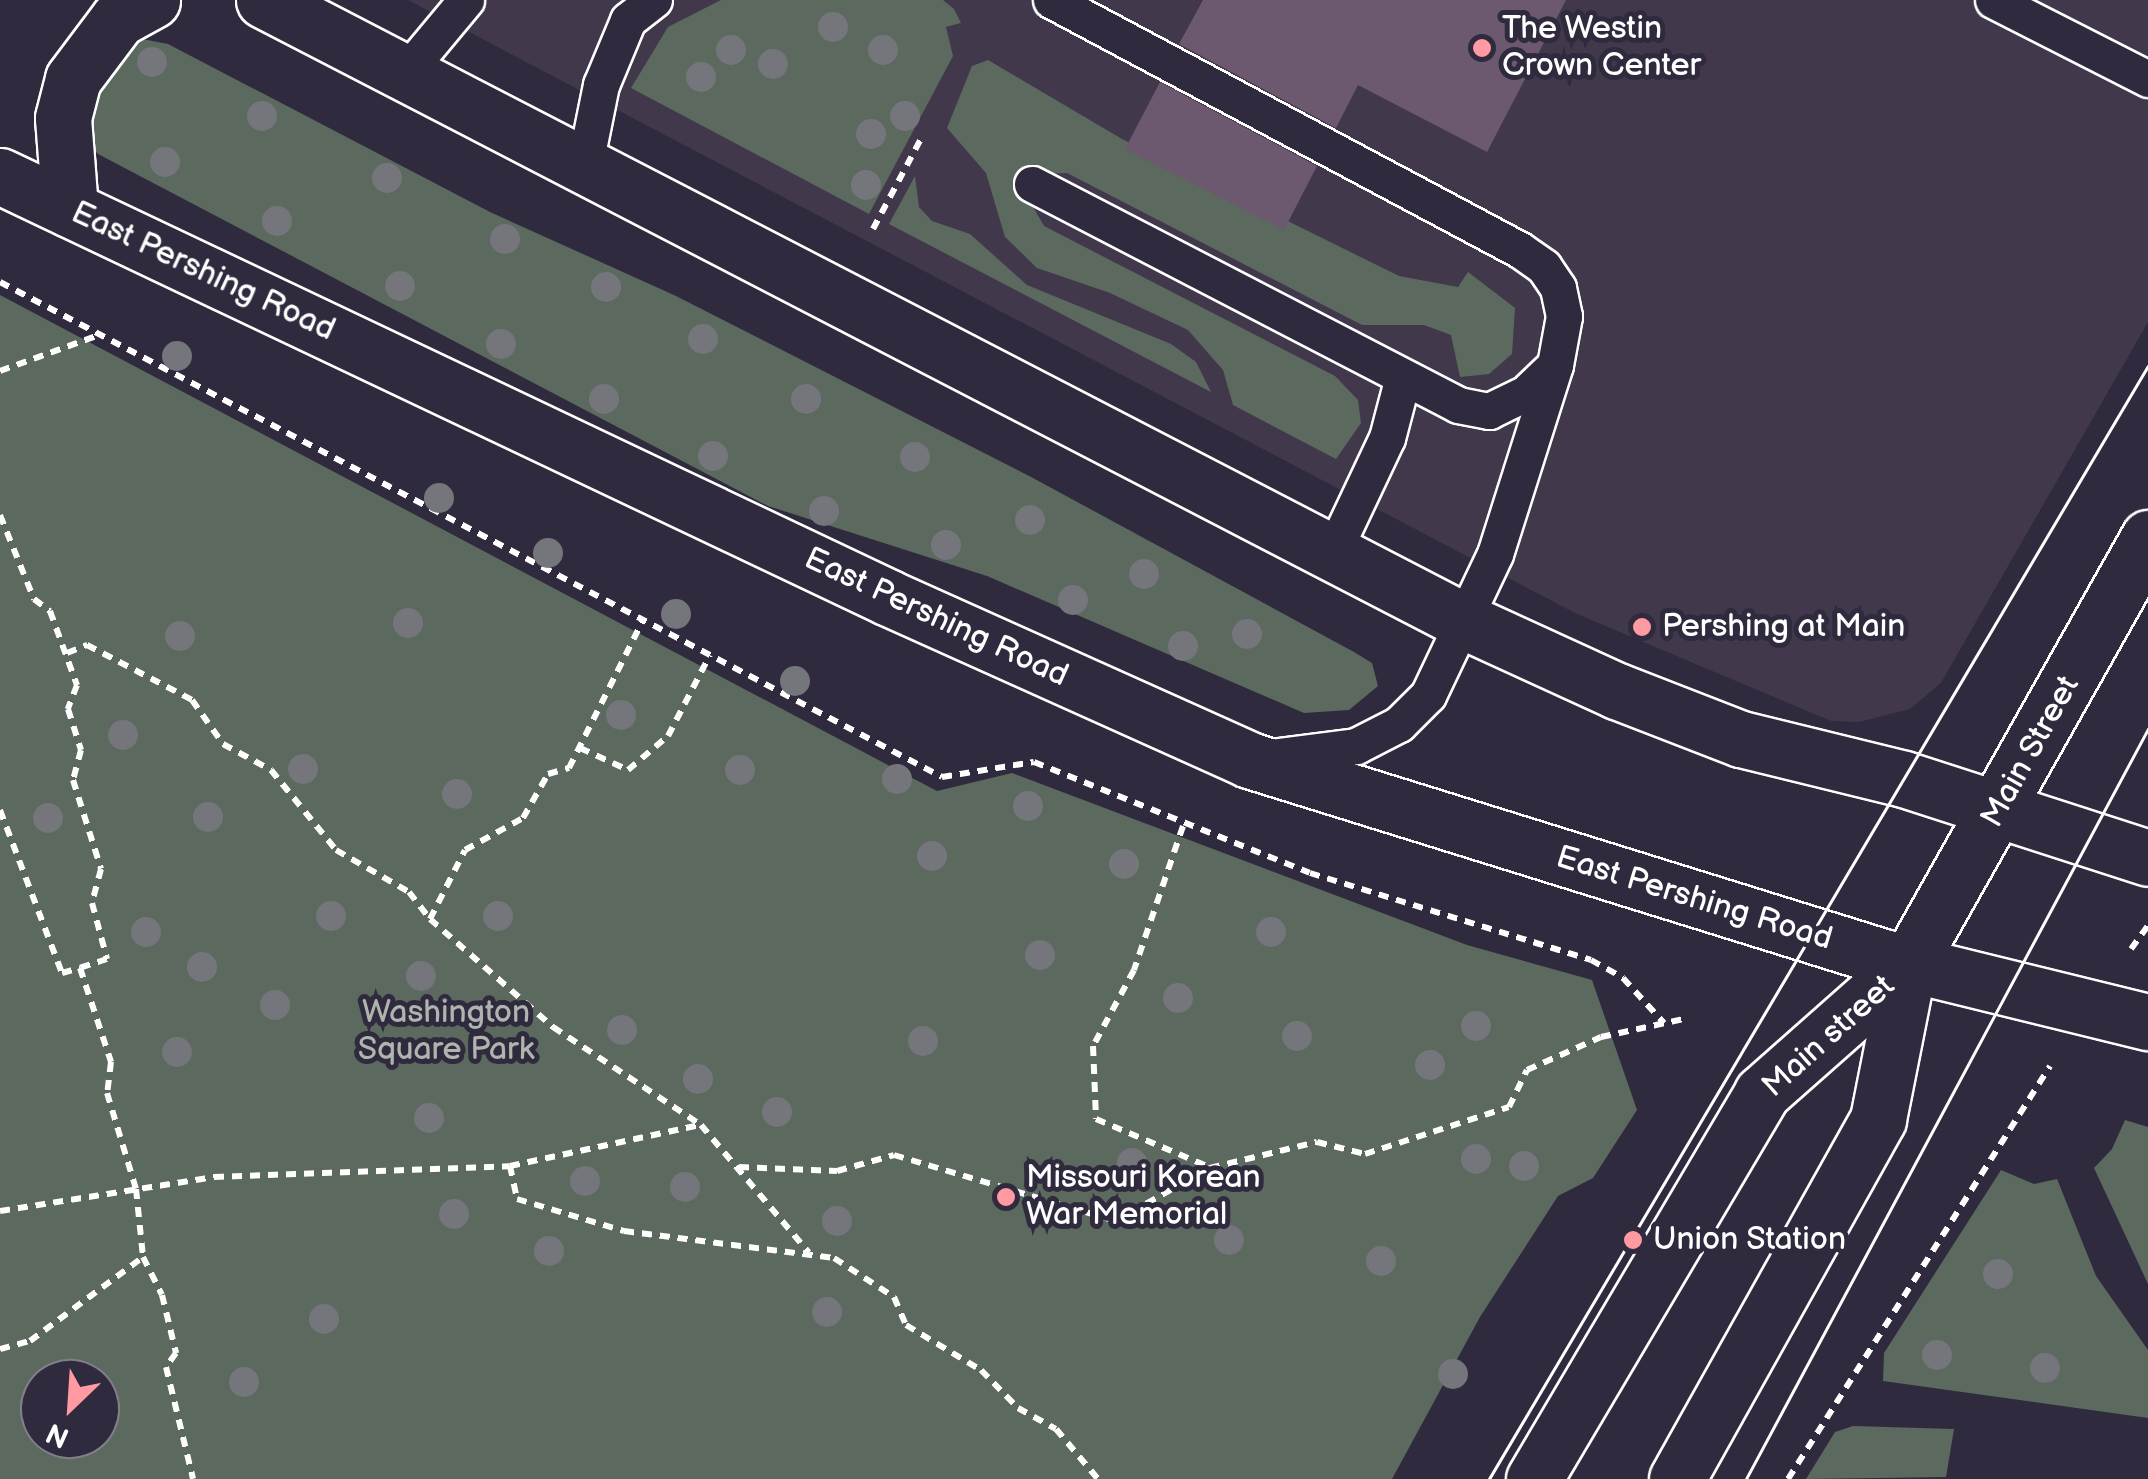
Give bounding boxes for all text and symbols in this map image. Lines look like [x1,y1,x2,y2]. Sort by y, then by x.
place label: The Westin Crown Center [1502,11,1701,86]
marker: The Westin Crown Center [1471,37,1493,59]
street label: East Pershing Road [65,194,341,350]
street label: East Pershing Road [798,540,1074,696]
place label: Pershing at Main [1662,608,1905,646]
marker: Pershing at Main [1631,616,1653,638]
street label: Main Street [1974,669,2088,835]
street label: East Pershing Road [1551,839,1837,959]
street label: Main street [1755,968,1903,1106]
park label: Washington Square Park [358,995,534,1070]
place label: Missouri Korean War Memorial [1026,1160,1261,1235]
marker: Missouri Korean War Memorial [995,1186,1017,1208]
place label: Union Station [1653,1221,1847,1259]
marker: Union Station [1622,1229,1644,1251]
north arrow [20,1359,120,1459]
text: N [41,1415,74,1454]

